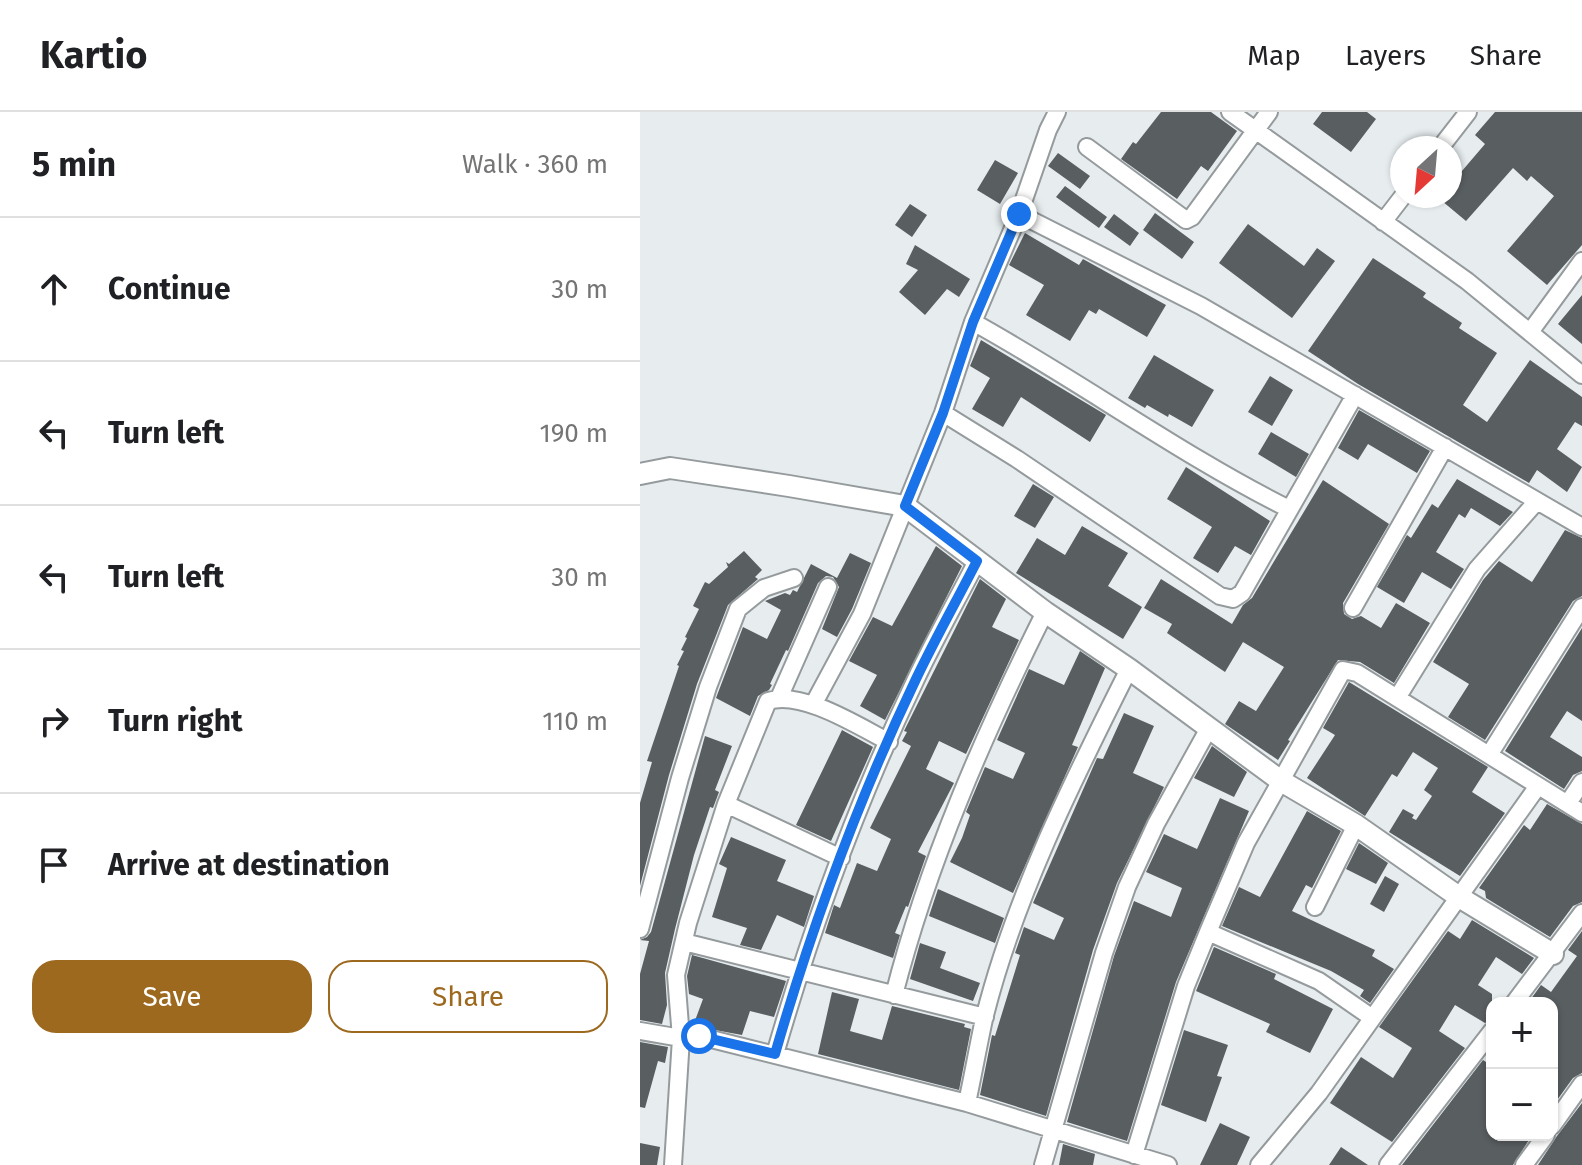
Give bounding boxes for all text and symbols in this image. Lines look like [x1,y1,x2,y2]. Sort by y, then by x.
text: Kartio [40,32,147,78]
text: Map [1247,39,1301,72]
text: Layers [1345,39,1426,72]
text: Share [1470,39,1542,72]
north arrow [1390,136,1462,208]
text: 5 min [32,144,116,185]
text: Walk · 360 m [462,149,608,180]
route end [1001,196,1037,232]
icon: ahead [32,267,76,311]
text: Continue [108,271,231,307]
text: 30 m [551,274,608,305]
icon: left [32,411,76,455]
text: Turn left [108,415,224,451]
text: 190 m [539,418,608,449]
icon: left [32,555,76,599]
text: Turn left [108,559,224,595]
text: 30 m [551,562,608,593]
icon: right [32,699,76,743]
text: Turn right [108,703,243,739]
text: 110 m [542,706,608,737]
icon: arrive [32,843,76,887]
text: Arrive at destination [108,847,390,883]
button: Save [32,960,312,1033]
button: Share [328,960,608,1033]
map controls [1486,997,1558,1141]
button: + [1486,997,1558,1069]
route start [681,1018,717,1054]
button: − [1486,1069,1558,1141]

